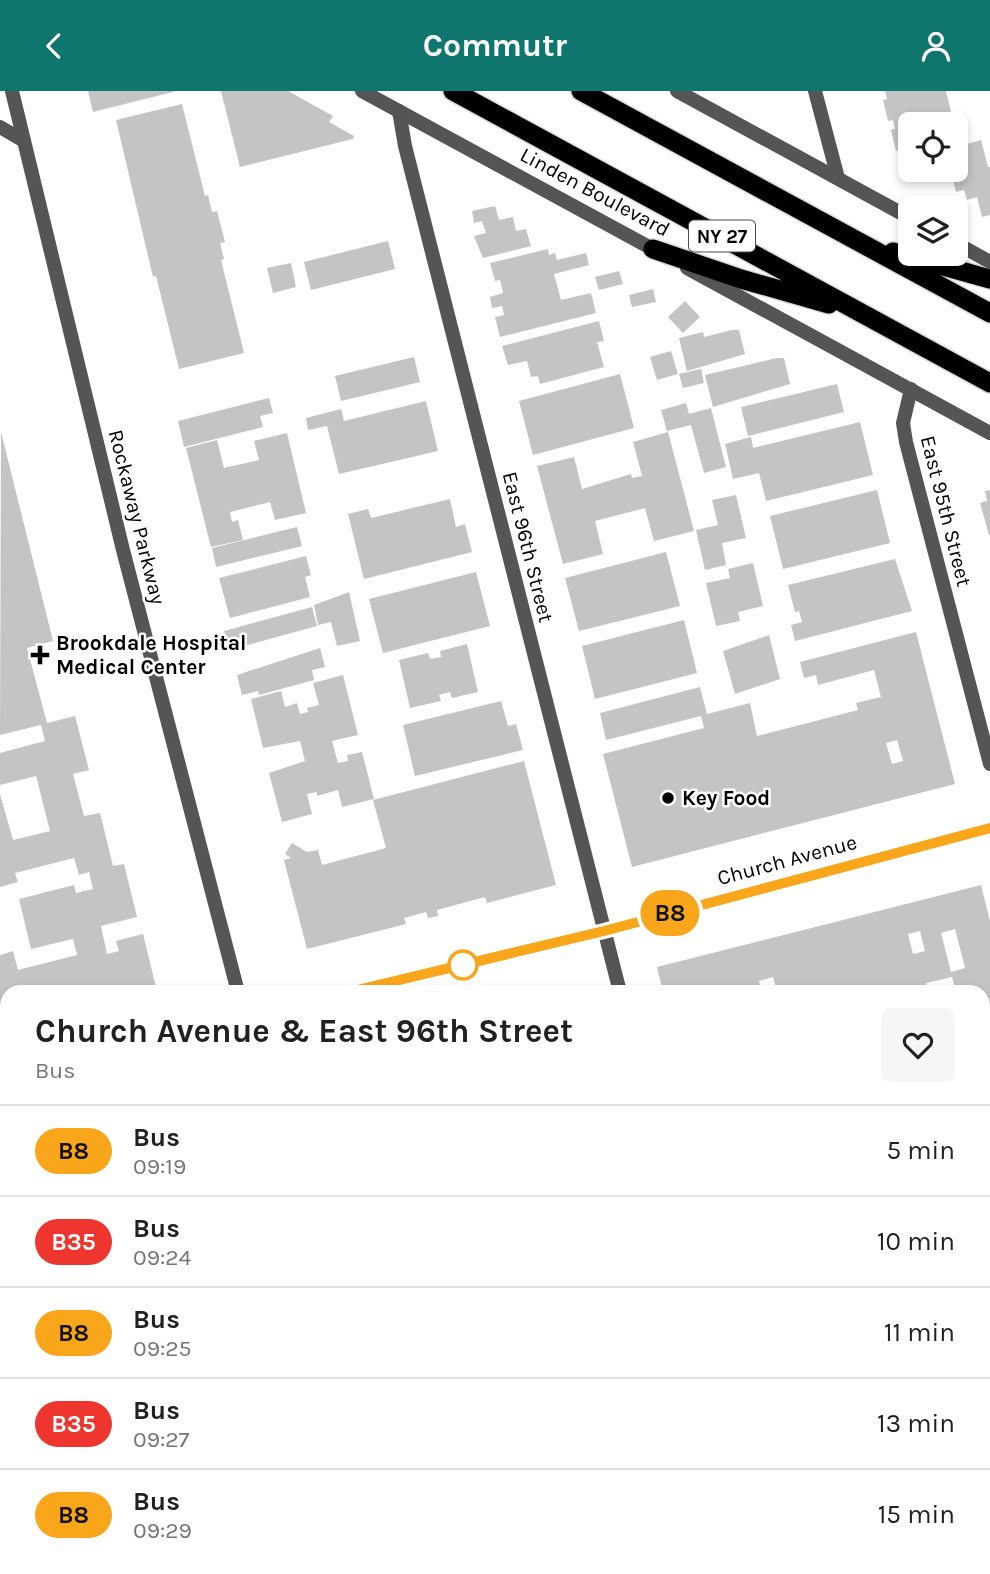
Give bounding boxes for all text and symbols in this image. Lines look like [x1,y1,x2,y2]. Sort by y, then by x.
icon: back [35,27,73,65]
text: Commutr [423,27,567,64]
icon: person [917,27,955,65]
map controls [898,112,968,266]
button: locate [898,112,968,182]
street label: Linden Boulevard [516,143,674,241]
button: layers [898,196,968,266]
road number: NY 27 [689,221,755,251]
street label: Rockaway Parkway [104,427,170,607]
street label: East 95th Street [916,433,976,589]
street label: East 96th Street [498,469,558,625]
place label: Brookdale Hospital Medical Center [56,631,247,679]
marker: Brookdale Hospital Medical Center [30,645,50,665]
place label: Key Food [682,786,770,810]
marker: Key Food [660,790,676,806]
street label: Church Avenue [715,830,859,890]
line badge: B8 [638,890,702,936]
text: B8 [654,899,686,927]
unlabelled marker [448,950,478,980]
button: heart [881,1008,955,1082]
text: Church Avenue & East 96th Street [35,1012,573,1050]
text: Bus [35,1057,75,1084]
text: Bus [133,1122,180,1153]
text: 5 min [886,1135,955,1166]
text: B8 [58,1137,89,1165]
text: 09:19 [133,1153,186,1180]
text: Bus [133,1213,180,1244]
text: 10 min [877,1226,955,1257]
text: B35 [51,1228,96,1256]
text: 09:24 [133,1244,191,1271]
text: Bus [133,1304,180,1335]
text: 11 min [884,1317,955,1348]
text: B8 [58,1319,89,1347]
text: 09:25 [133,1335,192,1362]
text: Bus [133,1395,180,1426]
text: 13 min [877,1408,955,1439]
text: B35 [51,1410,96,1438]
text: 09:27 [133,1426,189,1453]
text: Bus [133,1486,180,1517]
text: 15 min [878,1499,955,1530]
text: B8 [58,1501,89,1529]
text: 09:29 [133,1517,192,1544]

